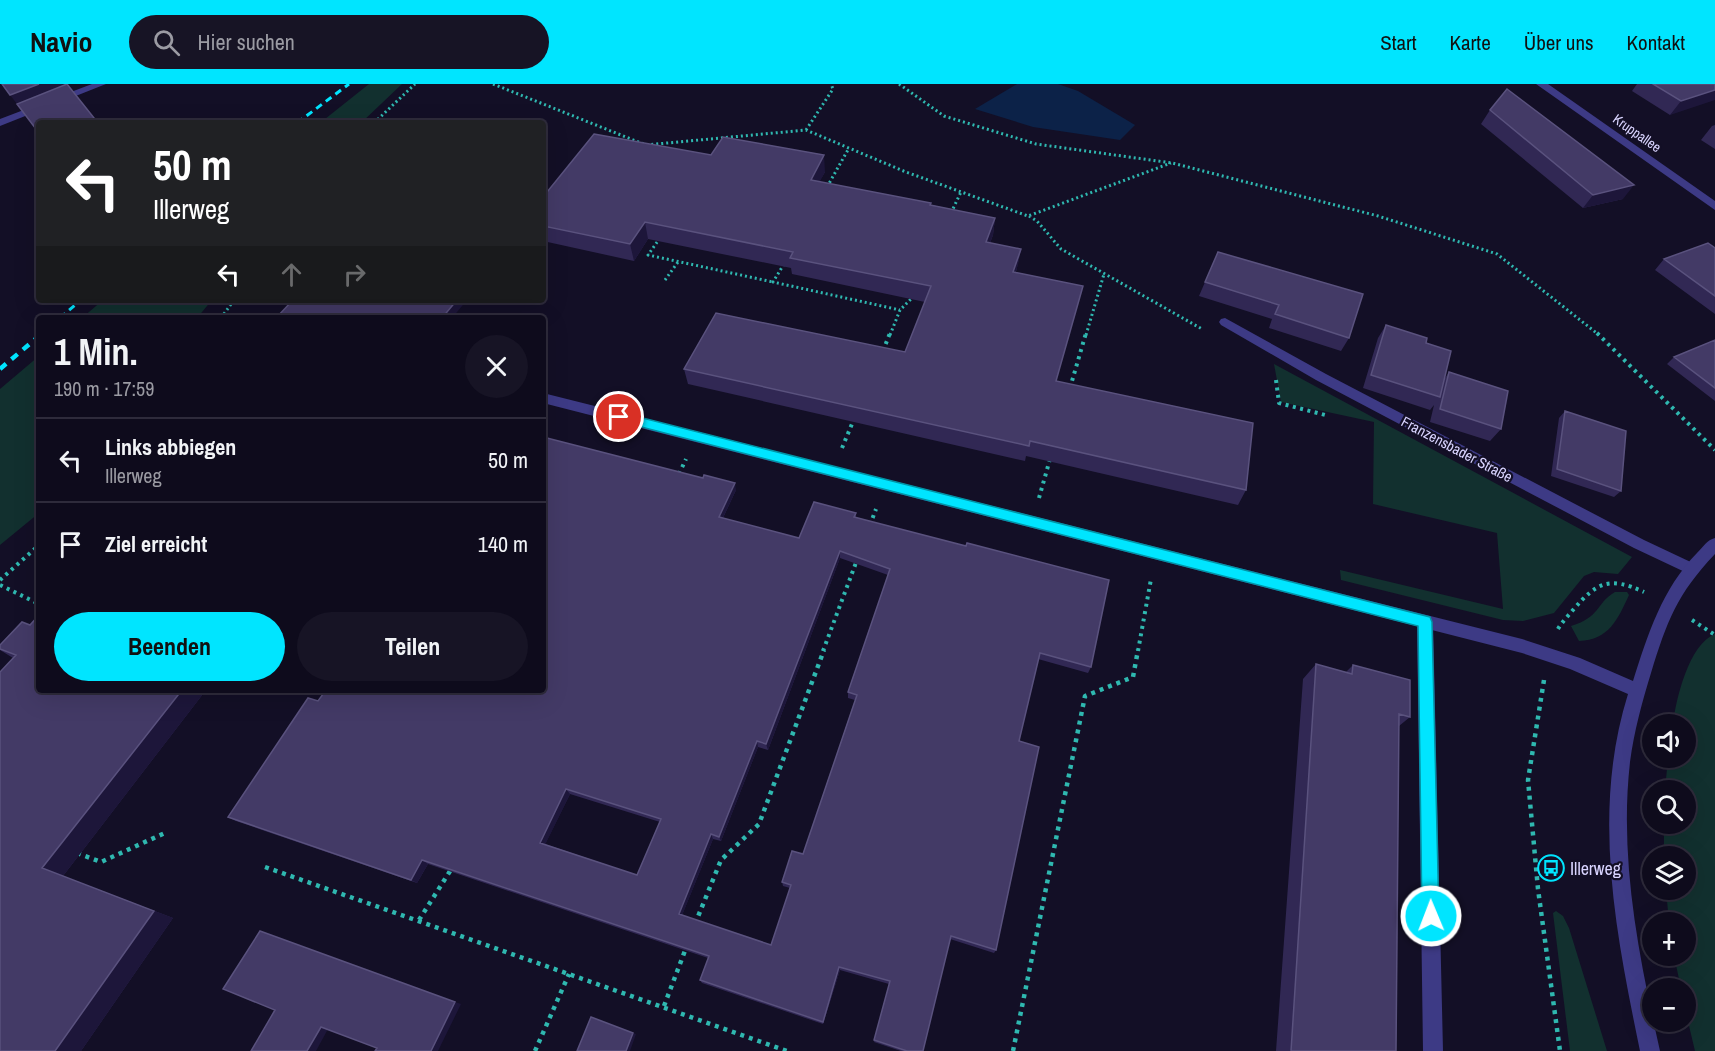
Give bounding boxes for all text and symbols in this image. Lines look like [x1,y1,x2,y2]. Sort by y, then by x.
search box [129,15,549,69]
text: Navio [30,23,93,61]
icon: search [150,26,183,59]
text: Hier suchen [198,27,295,57]
text: Start [1380,28,1417,57]
text: Karte [1450,28,1491,57]
text: Über uns [1524,28,1594,57]
text: Kontakt [1627,28,1685,57]
street label: Kruppallee [1609,110,1665,156]
text: 50 m [153,137,232,193]
icon: left [54,144,132,222]
text: Illerweg [153,191,229,227]
icon: left [212,258,245,291]
icon: ahead [275,258,308,291]
icon: right [338,258,371,291]
text: 1 Min. [54,328,138,376]
button: close [465,335,528,398]
text: 190 m · 17:59 [54,375,154,402]
pin [593,391,644,442]
icon: arrive [602,400,635,433]
street label: Franzensbader Straße [1398,411,1516,487]
text: Links abbiegen [105,432,236,462]
icon: left [54,444,87,477]
text: 50 m [488,445,528,475]
text: Illerweg [105,462,162,489]
icon: arrive [54,528,87,561]
text: Ziel erreicht [105,529,207,559]
text: 140 m [478,529,528,559]
button: Beenden [54,612,285,681]
button: Teilen [297,612,528,681]
map controls [1642,714,1696,1032]
button: sound [1642,714,1696,768]
button: search [1642,780,1696,834]
button: layers [1642,846,1696,900]
bus stop icon: Illerweg [1536,853,1566,883]
place label: Illerweg [1570,856,1622,881]
position arrow [1399,884,1463,948]
button: + [1642,912,1696,966]
button: − [1642,978,1696,1032]

